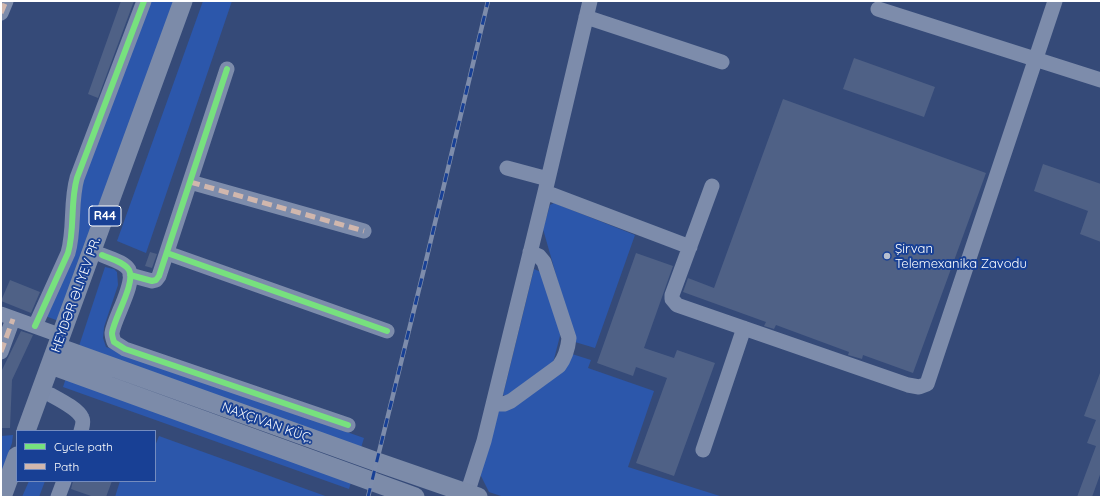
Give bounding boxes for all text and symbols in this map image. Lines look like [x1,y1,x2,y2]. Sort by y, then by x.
road number: R44 [89,206,121,226]
street label: HEYDƏR ƏLIYEV PR. [48,235,104,355]
place label: Şirvan Telemexanika Zavodu [895,241,1027,272]
marker: Şirvan Telemexanika Zavodu [882,251,892,261]
street label: NAXÇIVAN KÜÇ. [219,399,315,447]
legend [16,430,156,482]
text: Cycle path [54,439,113,454]
text: Path [54,459,79,474]

